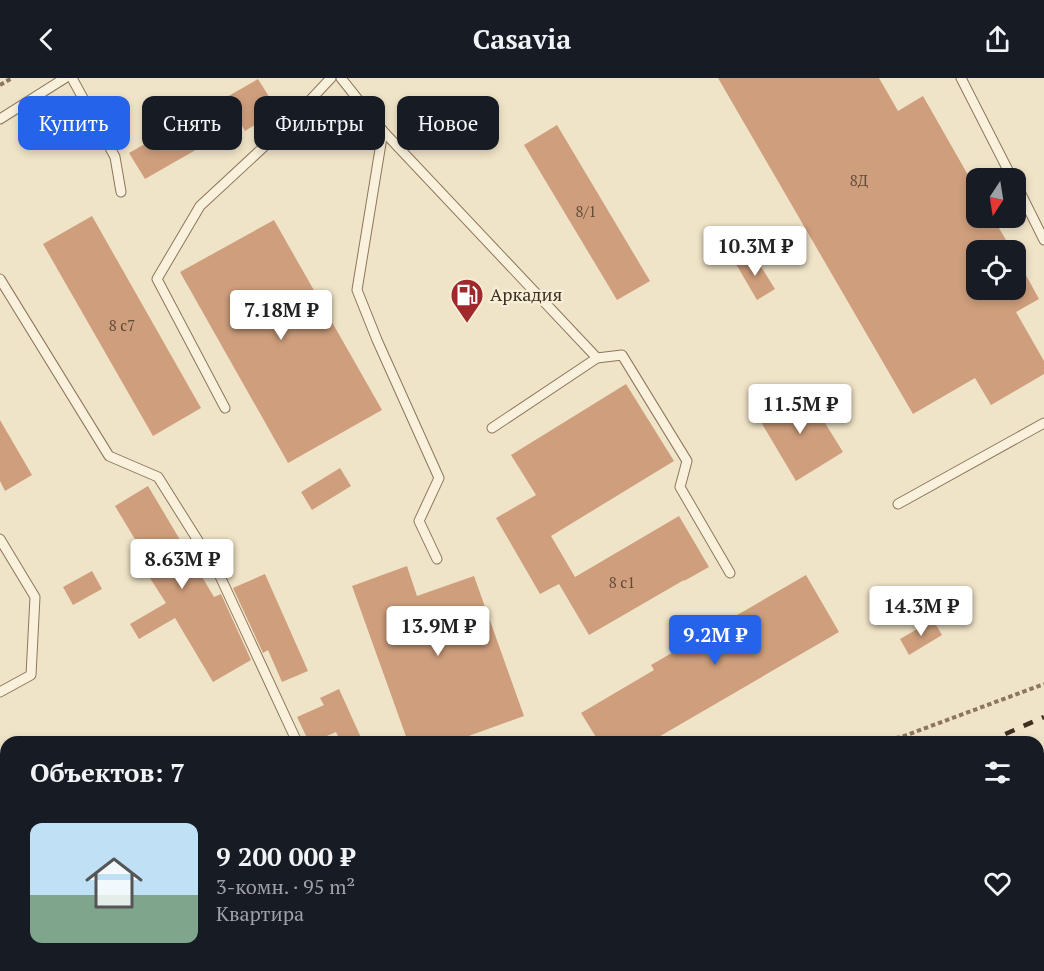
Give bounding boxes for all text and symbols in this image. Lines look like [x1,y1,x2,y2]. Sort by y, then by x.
text: Casavia [473,21,571,57]
icon: back [30,23,63,56]
icon: share [981,23,1014,56]
chip: Купить [18,96,130,150]
chip: Снять [142,96,242,150]
chip: Фильтры [254,96,385,150]
chip: Новое [397,96,499,150]
north arrow [966,168,1026,228]
map controls [966,168,1026,300]
house number: 8Д [850,170,869,190]
house number: 8/1 [575,201,597,221]
pin: 10.3M ₽ [700,226,810,277]
text: 10.3M ₽ [717,232,793,259]
button: locate [966,240,1026,300]
fuel station icon: Аркадия [449,277,485,324]
place label: Аркадия [490,282,562,306]
pin: 7.18M ₽ [226,290,336,341]
text: 7.18M ₽ [244,296,318,323]
house number: 8 с7 [109,315,135,335]
pin: 11.5M ₽ [745,384,855,435]
text: 11.5M ₽ [762,390,838,417]
pin: 8.63M ₽ [127,539,237,590]
text: 8.63M ₽ [144,545,220,572]
house number: 8 с1 [609,572,635,592]
pin: 14.3M ₽ [866,586,976,637]
text: 14.3M ₽ [883,592,959,619]
pin: 13.9M ₽ [383,606,493,657]
text: 13.9M ₽ [400,612,476,639]
pin: 9.2M ₽ [666,615,764,666]
text: 9.2M ₽ [683,621,747,648]
text: Объектов: 7 [30,755,185,789]
icon: filters [981,756,1014,789]
text: 9 200 000 ₽ [216,839,355,873]
icon: home [78,847,150,919]
icon: heart [981,867,1014,900]
text: 3-комн. · 95 m² [216,873,355,900]
text: Квартира [216,900,304,927]

